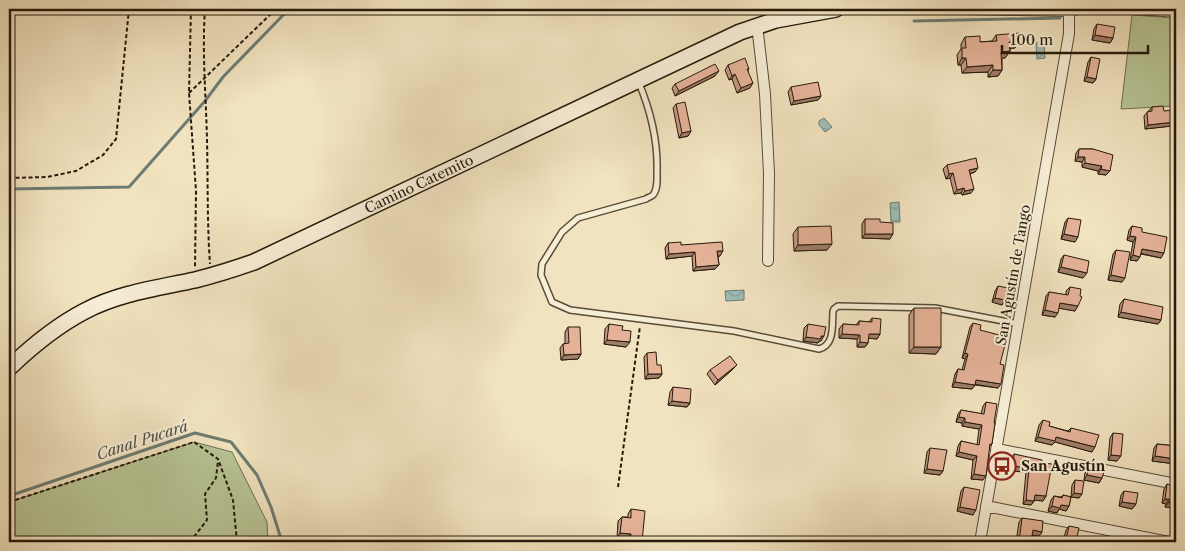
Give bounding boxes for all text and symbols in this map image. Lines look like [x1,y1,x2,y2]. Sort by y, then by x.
scale bar [1002,22,1149,54]
text: 100 m [1010,30,1053,49]
street label: Camino Catemito [361,151,476,217]
street label: San Agustín de Tango [992,203,1034,347]
water label: Canal Pucará [94,416,190,464]
bus stop icon: San Agustín [987,451,1017,481]
place label: San Agustín [1021,457,1106,475]

